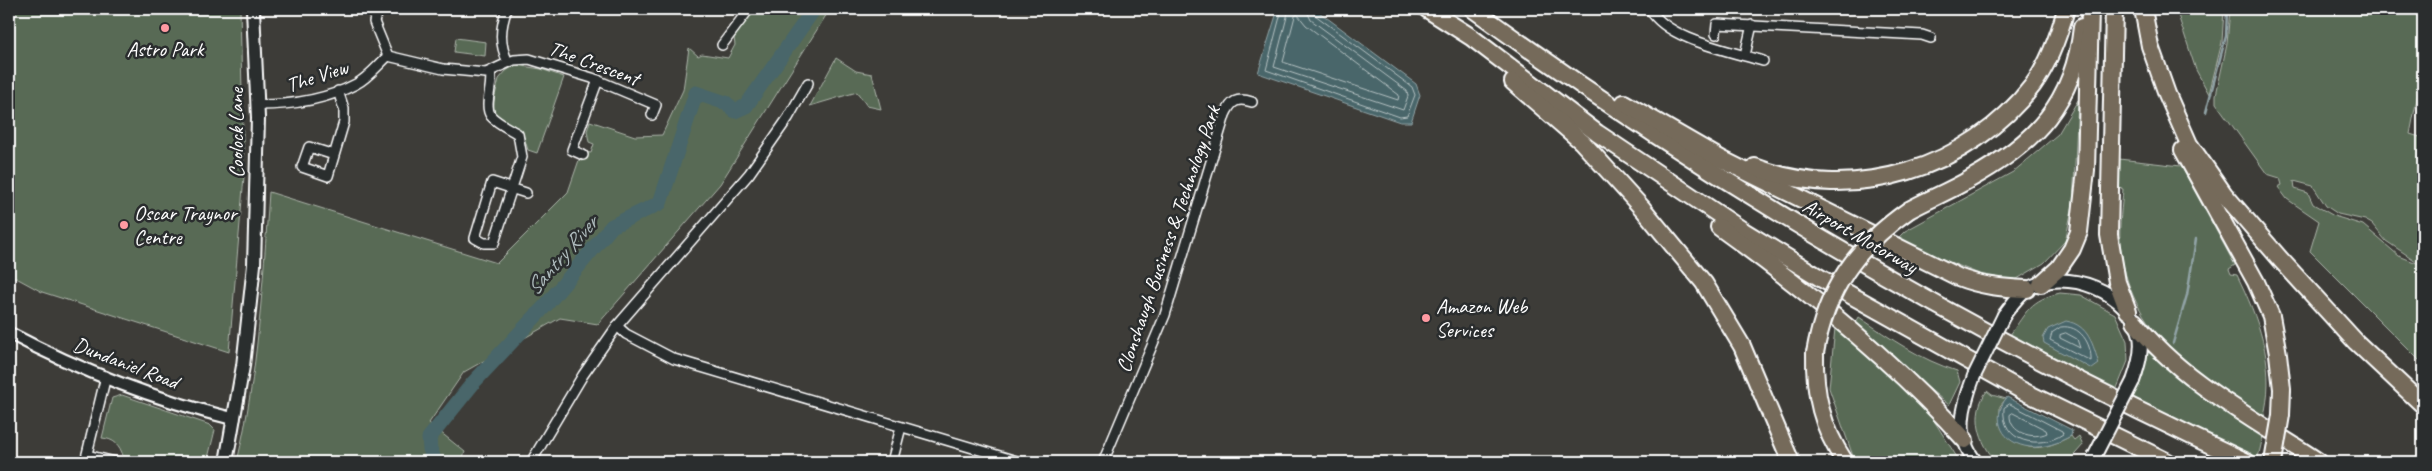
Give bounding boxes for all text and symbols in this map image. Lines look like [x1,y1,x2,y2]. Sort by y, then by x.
marker: Astro Park [159,22,171,34]
street label: The Crescent [545,35,645,92]
place label: Astro Park [127,36,205,62]
street label: The View [283,53,353,98]
street label: Coolock Lane [223,87,249,178]
street label: Clonshaugh Business & Technology Park [1110,101,1226,376]
street label: Airport Motorway [1798,193,1923,280]
place label: Oscar Traynor Centre [134,200,239,250]
water label: Santry River [520,207,607,301]
marker: Oscar Traynor Centre [118,219,130,231]
place label: Amazon Web Services [1436,293,1529,343]
marker: Amazon Web Services [1420,312,1432,324]
street label: Dundaniel Road [70,331,186,396]

